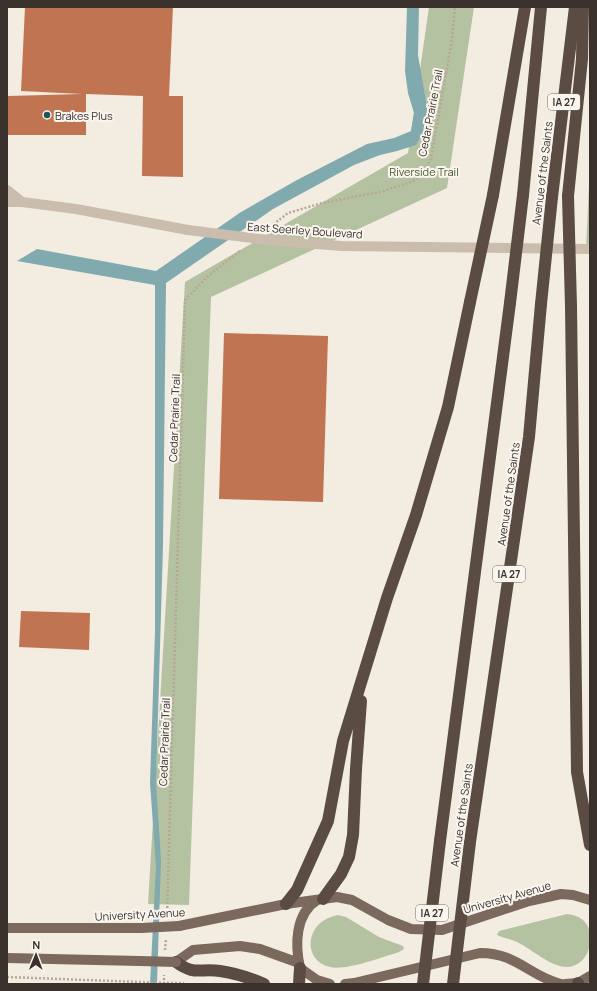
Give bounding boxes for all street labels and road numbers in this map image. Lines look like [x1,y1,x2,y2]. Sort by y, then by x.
street label: Cedar Prairie Trail [414,68,446,158]
road number: IA 27 [548,94,580,110]
street label: Avenue of the Saints [528,120,556,226]
street label: East Seerley Boulevard [247,218,363,242]
street label: Cedar Prairie Trail [165,374,183,462]
street label: Avenue of the Saints [493,441,523,547]
road number: IA 27 [493,566,525,582]
street label: Cedar Prairie Trail [155,698,173,786]
street label: Avenue of the Saints [446,762,476,868]
street label: University Avenue [461,877,553,917]
street label: University Avenue [94,904,186,924]
road number: IA 27 [416,905,448,921]

